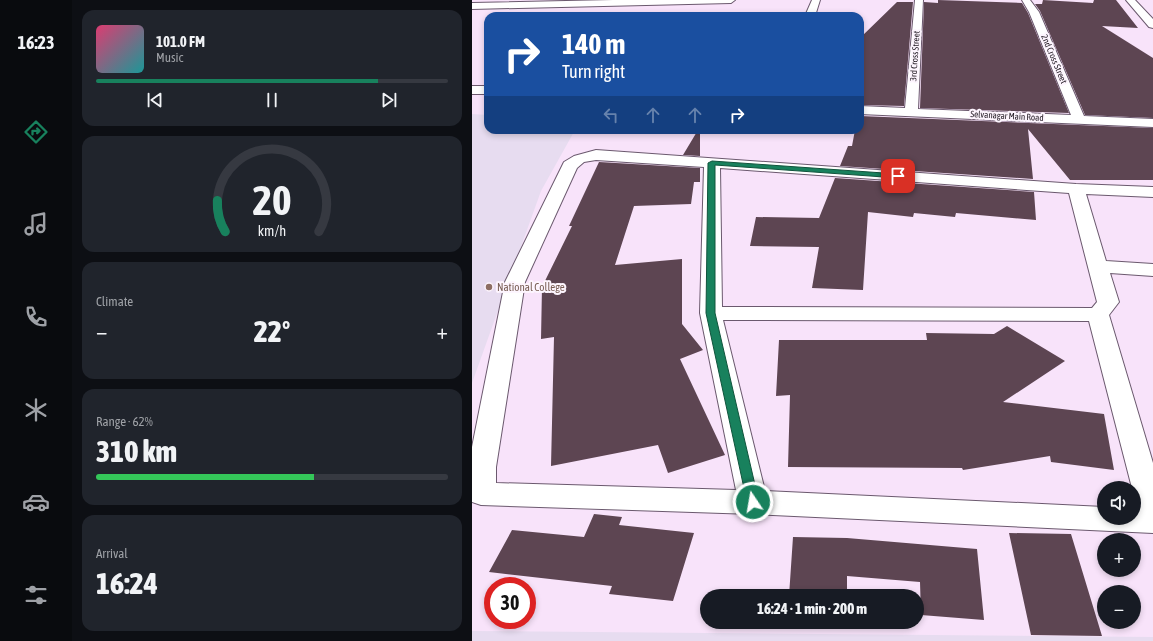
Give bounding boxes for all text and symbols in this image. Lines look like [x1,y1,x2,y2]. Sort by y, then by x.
icon: right [496,28,548,80]
text: 140 m [562,28,625,60]
street label: 3rd Cross Street [908,30,922,82]
text: 16:23 [17,32,55,53]
text: 101.0 FM [156,33,205,50]
street label: 2nd Cross Street [1039,33,1069,85]
text: Music [156,50,183,65]
text: Turn right [562,61,625,82]
icon: previous [144,89,166,111]
icon: pause [261,89,283,111]
icon: next [378,89,400,111]
icon: left [600,104,622,126]
icon: ahead [642,104,664,126]
icon: ahead [684,104,706,126]
icon: right [726,104,748,126]
street label: Selvanagar Main Road [970,109,1044,123]
icon: directions [22,118,50,146]
pin [881,159,915,193]
icon: arrive [887,165,909,187]
text: 20 [252,176,292,224]
icon: music [22,210,50,238]
text: km/h [258,223,286,239]
place label: National College [497,281,565,293]
marker: National College [484,282,494,292]
text: Climate [96,294,133,309]
icon: phone [22,303,50,331]
text: 22° [254,314,290,348]
text: − [96,318,107,344]
text: + [437,318,448,344]
icon: climate [22,396,50,424]
text: Range · 62% [96,414,153,429]
text: 310 km [96,434,177,468]
position arrow [732,481,774,523]
map controls [1097,481,1141,629]
button: sound [1097,481,1141,525]
icon: car [22,488,50,516]
button: + [1097,533,1141,577]
text: Arrival [96,546,128,561]
text: 16:24 [96,566,158,600]
speed limit sign: 30 [484,577,536,629]
icon: filters [22,581,50,609]
button: − [1097,585,1141,629]
text: 16:24 · 1 min · 200 m [757,600,867,617]

